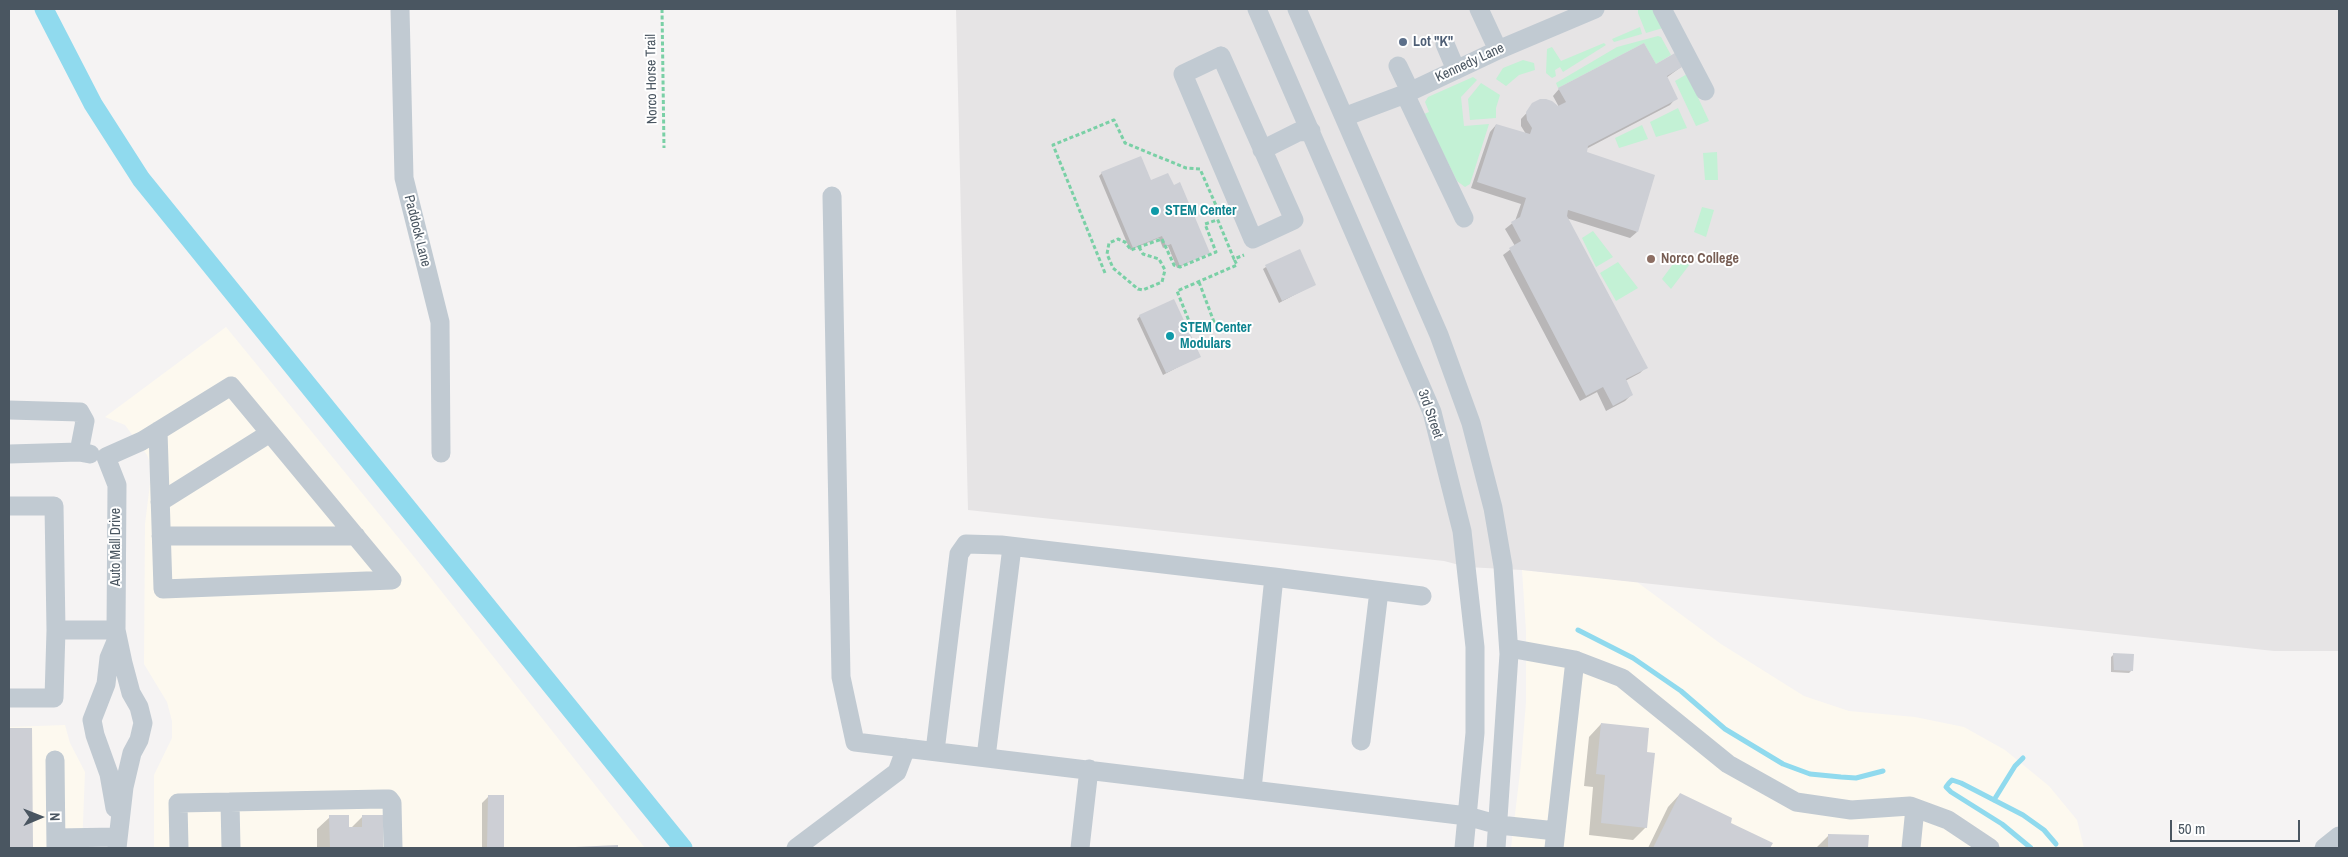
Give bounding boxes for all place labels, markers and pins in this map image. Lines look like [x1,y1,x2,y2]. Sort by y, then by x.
place label: Lot "K" [1413,34,1453,50]
marker: Lot "K" [1397,36,1409,48]
place label: STEM Center [1165,203,1236,219]
marker: STEM Center [1149,205,1161,217]
place label: Norco College [1661,251,1739,267]
marker: Norco College [1645,253,1657,265]
place label: STEM Center Modulars [1180,320,1251,352]
marker: STEM Center Modulars [1164,330,1176,342]

